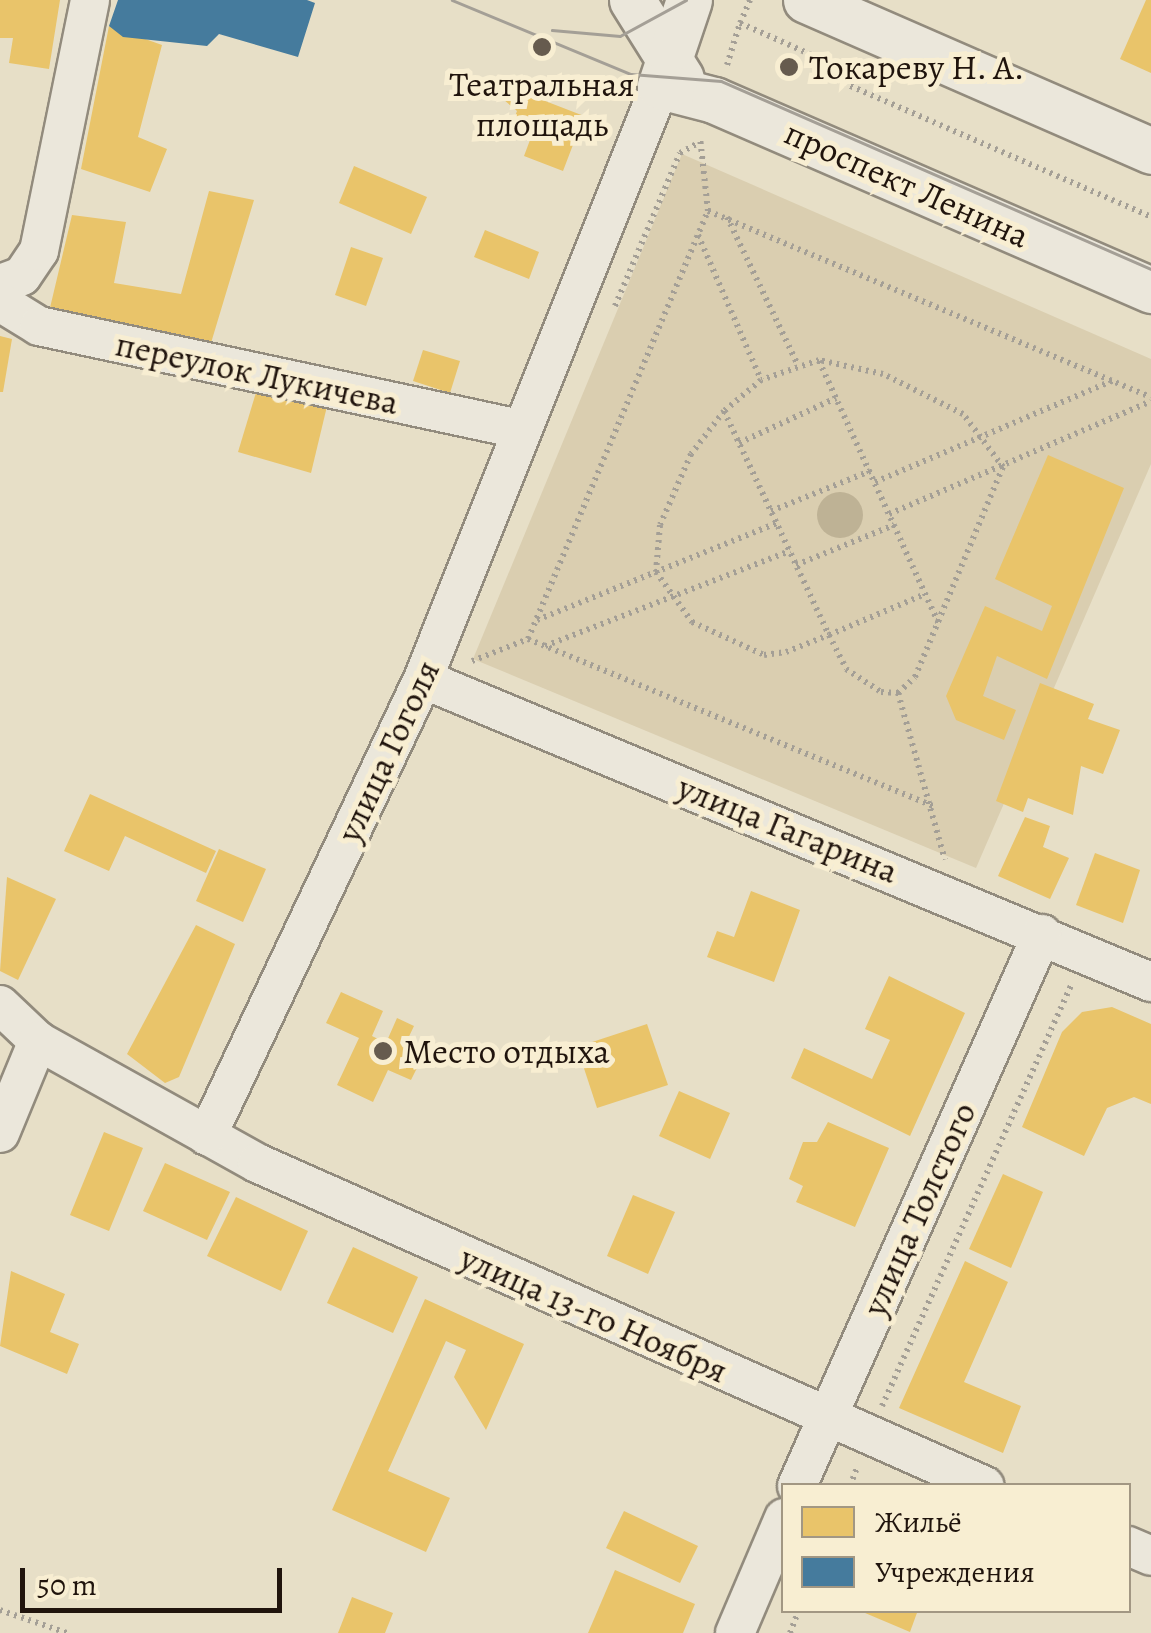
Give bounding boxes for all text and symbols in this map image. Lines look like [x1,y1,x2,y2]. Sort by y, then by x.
marker: Театральная площадь [531,36,553,58]
place label: Токареву Н. А. [809,46,1025,88]
marker: Токареву Н. А. [778,56,800,78]
place label: Театральная площадь [449,63,635,145]
street label: проспект Ленина [778,111,1036,257]
street label: переулок Лукичева [112,323,402,423]
street label: улица Гоголя [328,654,448,848]
street label: улица Гагарина [672,766,904,892]
place label: Место отдыха [403,1030,610,1072]
marker: Место отдыха [372,1040,394,1062]
street label: улица Толстого [853,1096,985,1322]
street label: улица 13-го Ноября [454,1236,734,1392]
legend [781,1483,1131,1613]
text: Жильё [875,1502,962,1542]
scale bar [25,1548,288,1610]
text: Учреждения [875,1552,1035,1592]
text: 50 m [37,1565,97,1605]

